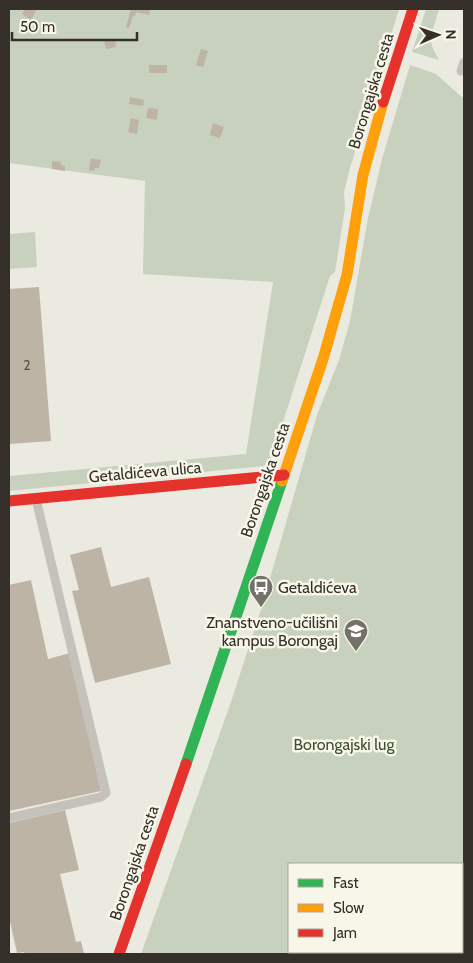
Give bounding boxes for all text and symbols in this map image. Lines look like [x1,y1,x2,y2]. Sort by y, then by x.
scale bar [12,10,138,42]
north arrow [413,10,463,60]
text: 50 m [20,18,55,36]
text: N [442,29,460,40]
street label: Borongajska cesta [344,31,398,151]
house number: 2 [23,356,31,374]
street label: Borongajska cesta [236,420,294,540]
street label: Getaldićeva ulica [88,458,202,486]
bus stop icon: Getaldićeva [248,574,274,608]
place label: Getaldićeva [278,578,357,597]
place label: Znanstveno-učilišni kampus Borongaj [206,613,338,650]
school or university icon: Znanstveno-učilišni kampus Borongaj [343,618,369,652]
park label: Borongajski lug [294,735,395,754]
street label: Borongajska cesta [105,803,163,923]
legend [288,863,463,953]
text: Fast [333,874,358,892]
text: Slow [333,899,364,917]
text: Jam [332,924,357,942]

